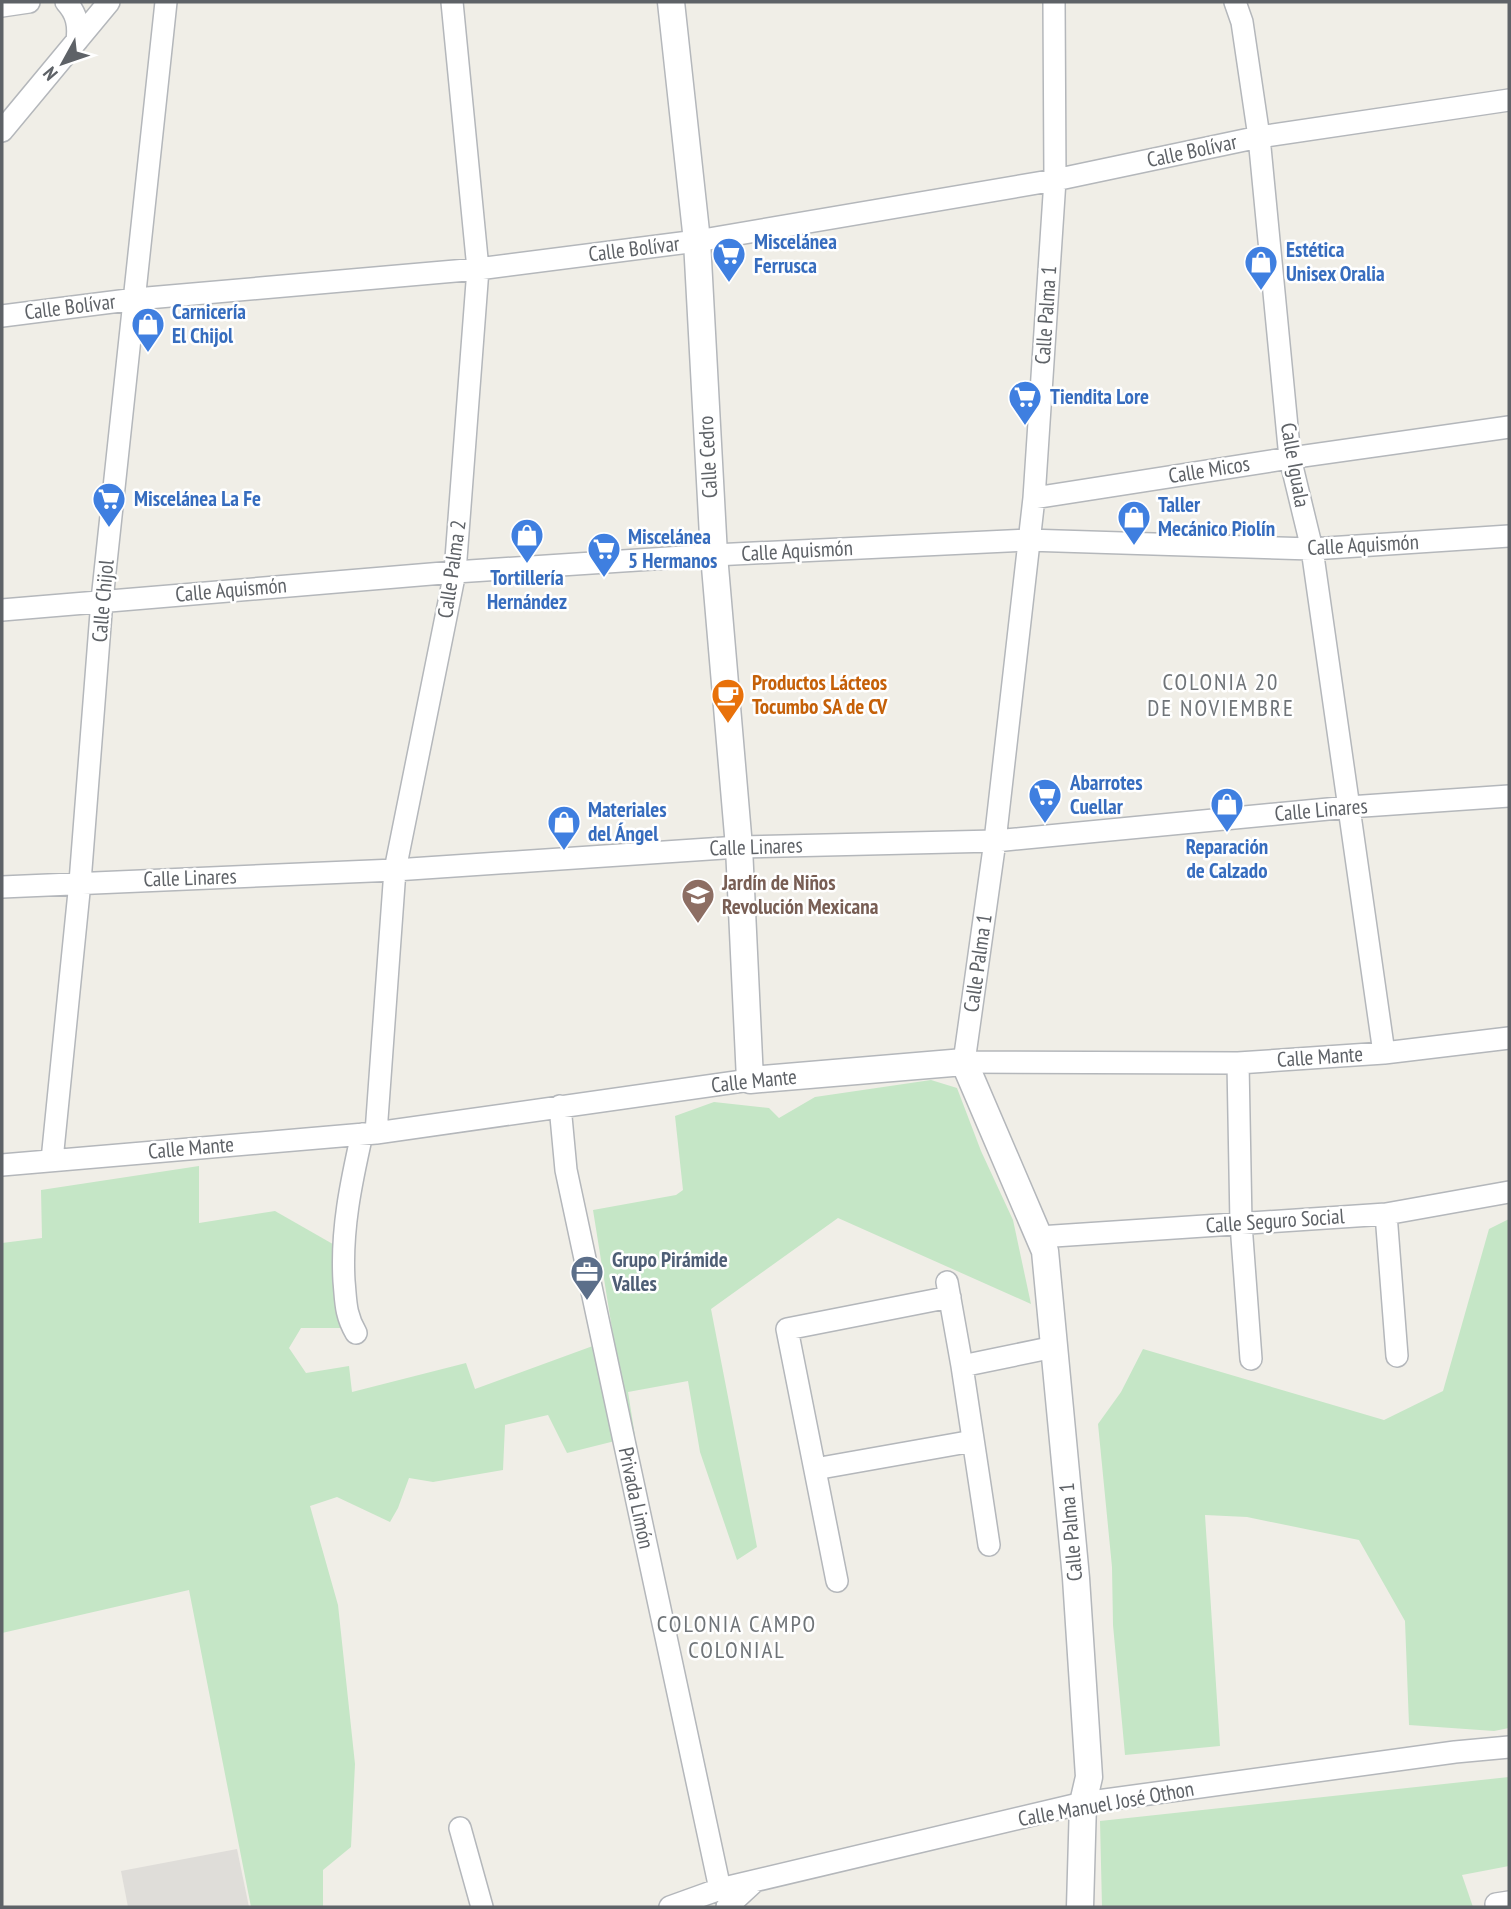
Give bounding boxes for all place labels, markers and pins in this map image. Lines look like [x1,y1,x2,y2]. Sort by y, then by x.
place label: Miscelánea Ferrusca [754,228,837,279]
supermarket icon: Miscelánea Ferrusca [710,235,748,284]
place label: Estética Unisex Oralia [1286,236,1385,287]
shop icon: Estética Unisex Oralia [1242,243,1280,292]
place label: Carnicería El Chijol [172,298,246,349]
shop icon: Carnicería El Chijol [129,305,167,354]
supermarket icon: Tiendita Lore [1006,378,1044,427]
place label: Tiendita Lore [1050,383,1149,410]
supermarket icon: Miscelánea La Fe [90,480,128,529]
place label: Miscelánea La Fe [134,485,261,512]
place label: Taller Mecánico Piolín [1158,491,1275,542]
shop icon: Taller Mecánico Piolín [1115,498,1153,547]
shop icon: Tortillería Hernández [508,516,546,565]
place label: Miscelánea 5 Hermanos [628,523,717,574]
supermarket icon: Miscelánea 5 Hermanos [585,530,623,579]
place label: Tortillería Hernández [487,564,567,615]
place label: Productos Lácteos Tocumbo SA de CV [752,669,888,720]
cafe icon: Productos Lácteos Tocumbo SA de CV [709,676,747,725]
place label: Abarrotes Cuellar [1069,769,1143,820]
supermarket icon: Abarrotes Cuellar [1026,776,1064,825]
shop icon: Reparación de Calzado [1208,785,1246,834]
place label: Materiales del Ángel [588,796,667,847]
shop icon: Materiales del Ángel [545,803,583,852]
place label: Reparación de Calzado [1186,833,1268,884]
place label: Jardín de Niños Revolución Mexicana [721,869,879,920]
school or university icon: Jardín de Niños Revolución Mexicana [679,876,717,925]
place label: Grupo Pirámide Valles [611,1246,728,1297]
office icon: Grupo Pirámide Valles [568,1253,606,1302]

